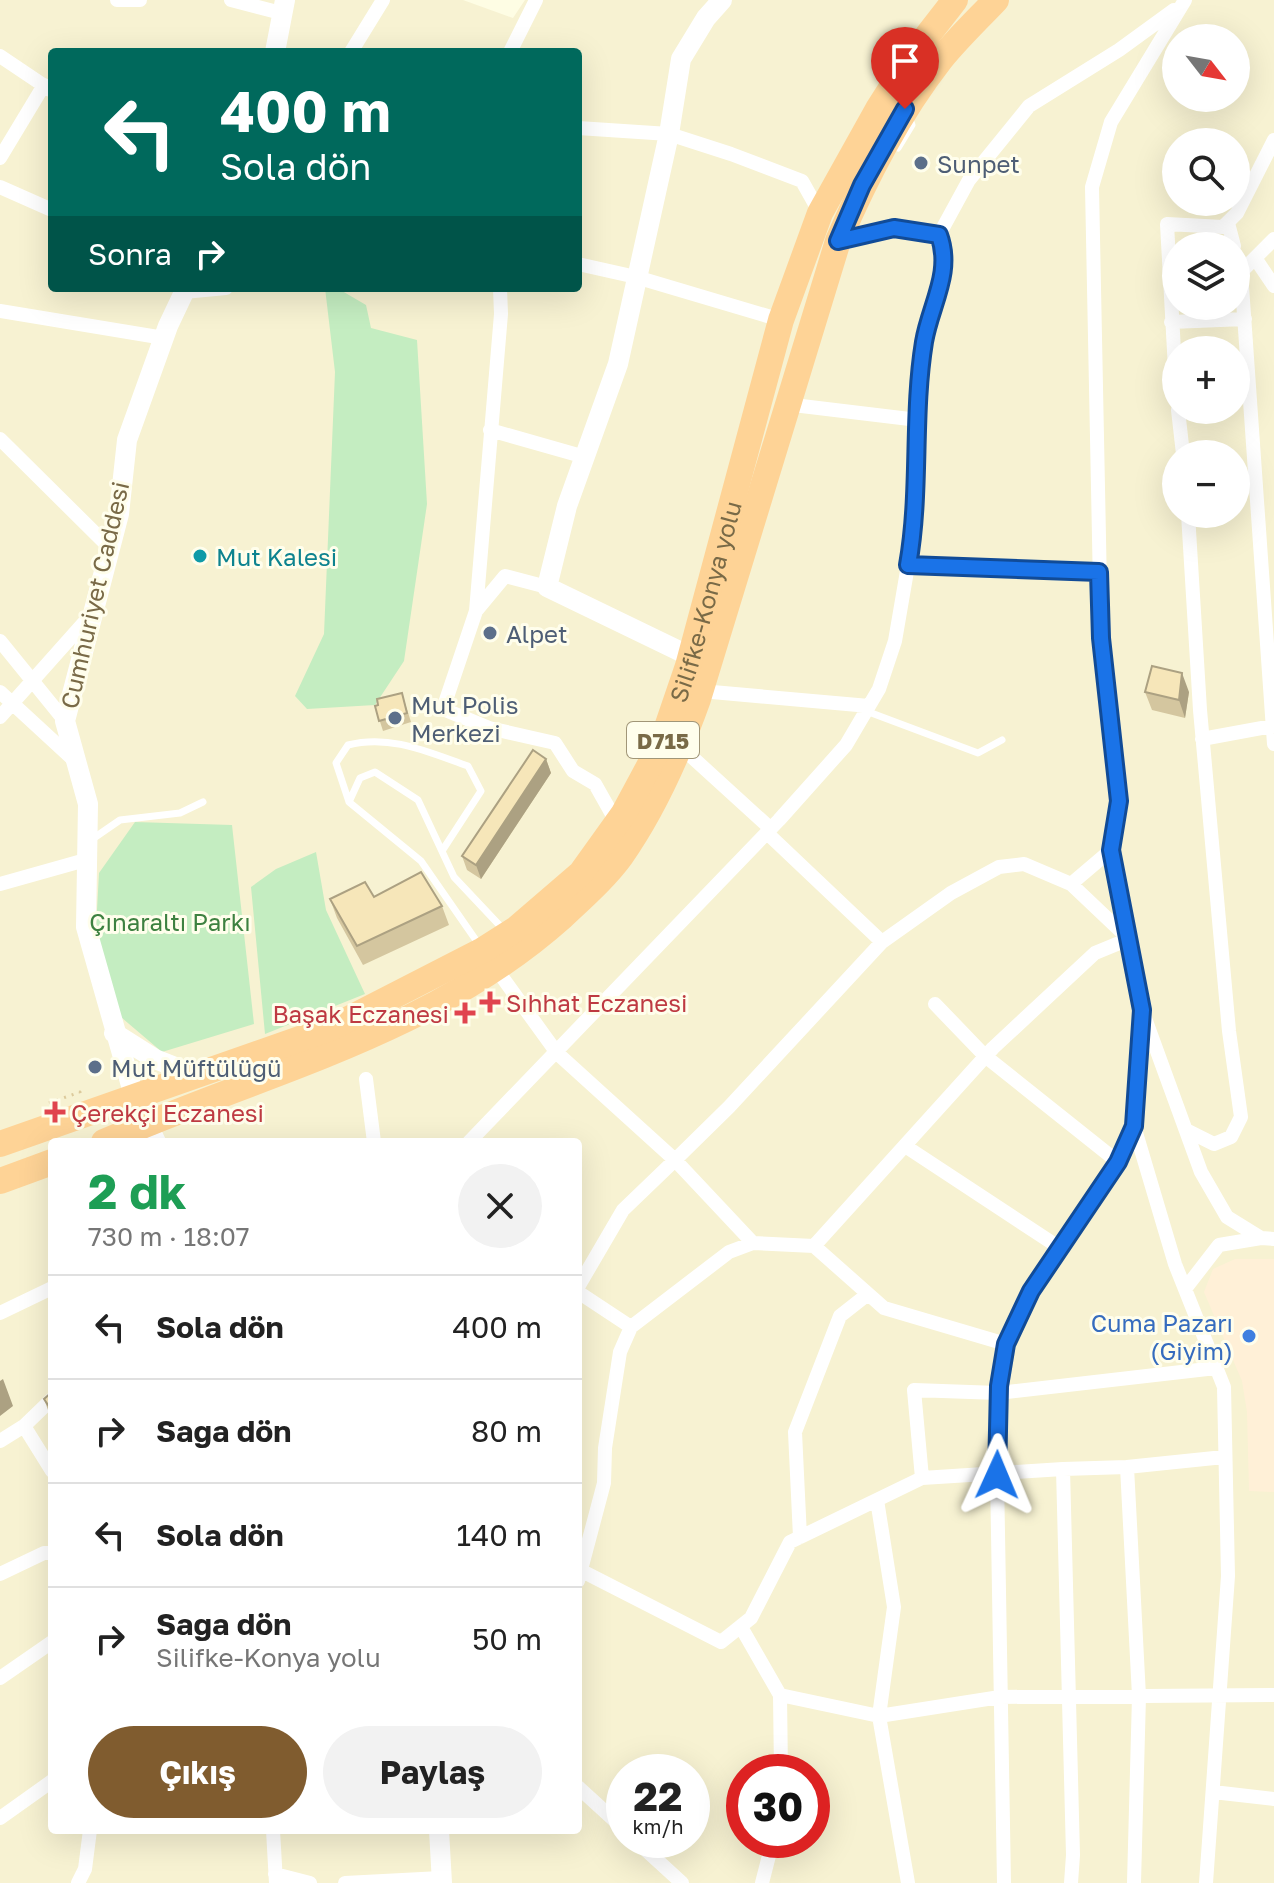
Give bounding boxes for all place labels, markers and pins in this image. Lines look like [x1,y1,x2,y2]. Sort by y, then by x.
pin [871,27,939,109]
place label: Sunpet [937,149,1020,178]
marker: Sunpet [912,154,930,172]
place label: Mut Kalesi [216,542,337,571]
marker: Mut Kalesi [191,547,209,565]
place label: Alpet [506,619,568,648]
marker: Alpet [481,624,499,642]
place label: Mut Polis Merkezi [411,690,518,747]
marker: Mut Polis Merkezi [386,709,404,727]
place label: Sıhhat Eczanesi [506,988,687,1017]
marker: Sıhhat Eczanesi [481,993,499,1011]
place label: Başak Eczanesi [272,999,449,1028]
marker: Başak Eczanesi [456,1004,474,1022]
place label: Mut Müftülüğü [111,1053,282,1082]
marker: Mut Müftülüğü [86,1058,104,1076]
place label: Çerekçi Eczanesi [71,1098,264,1127]
marker: Çerekçi Eczanesi [46,1103,64,1121]
place label: Cuma Pazarı (Giyim) [1091,1308,1233,1365]
marker: Cuma Pazarı (Giyim) [1240,1327,1258,1345]

